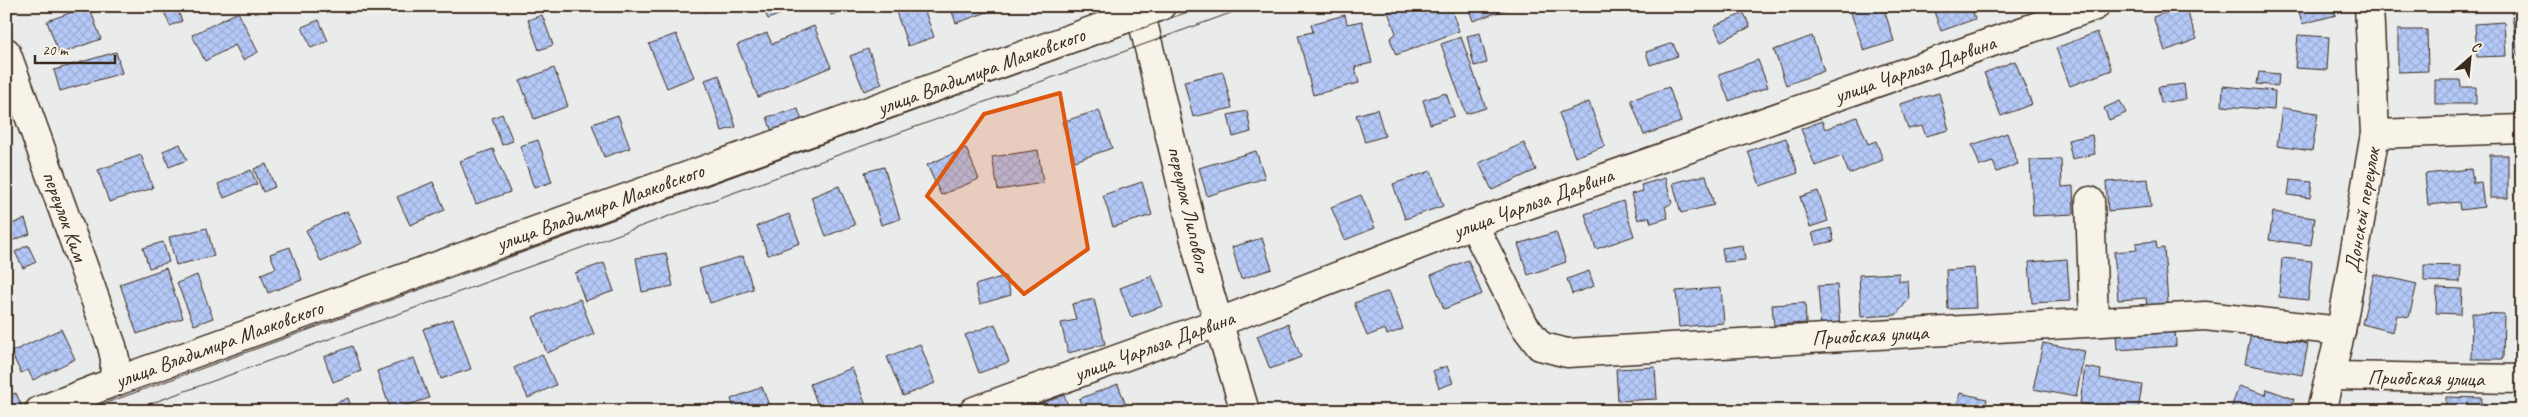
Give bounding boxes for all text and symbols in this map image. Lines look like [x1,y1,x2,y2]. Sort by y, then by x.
street label: улица Владимира Маяковского [872,21,1090,121]
street label: улица Чарльза Дарвина [1829,29,2000,109]
scale bar [35,32,115,64]
north arrow [2446,32,2496,82]
text: С [2469,38,2484,57]
text: 20 m [42,41,69,60]
street label: переулок Липового [1162,143,1217,277]
street label: Донской переулок [2338,144,2386,274]
street label: улица Владимира Маяковского [491,157,709,257]
street label: улица Чарльза Дарвина [1447,161,1618,245]
street label: переулок Ким [37,167,94,266]
street label: улица Владимира Маяковского [110,294,328,394]
street label: улица Чарльза Дарвина [1068,304,1239,388]
street label: Приобская улица [1811,319,1931,351]
street label: Приобская улица [2367,364,2486,392]

